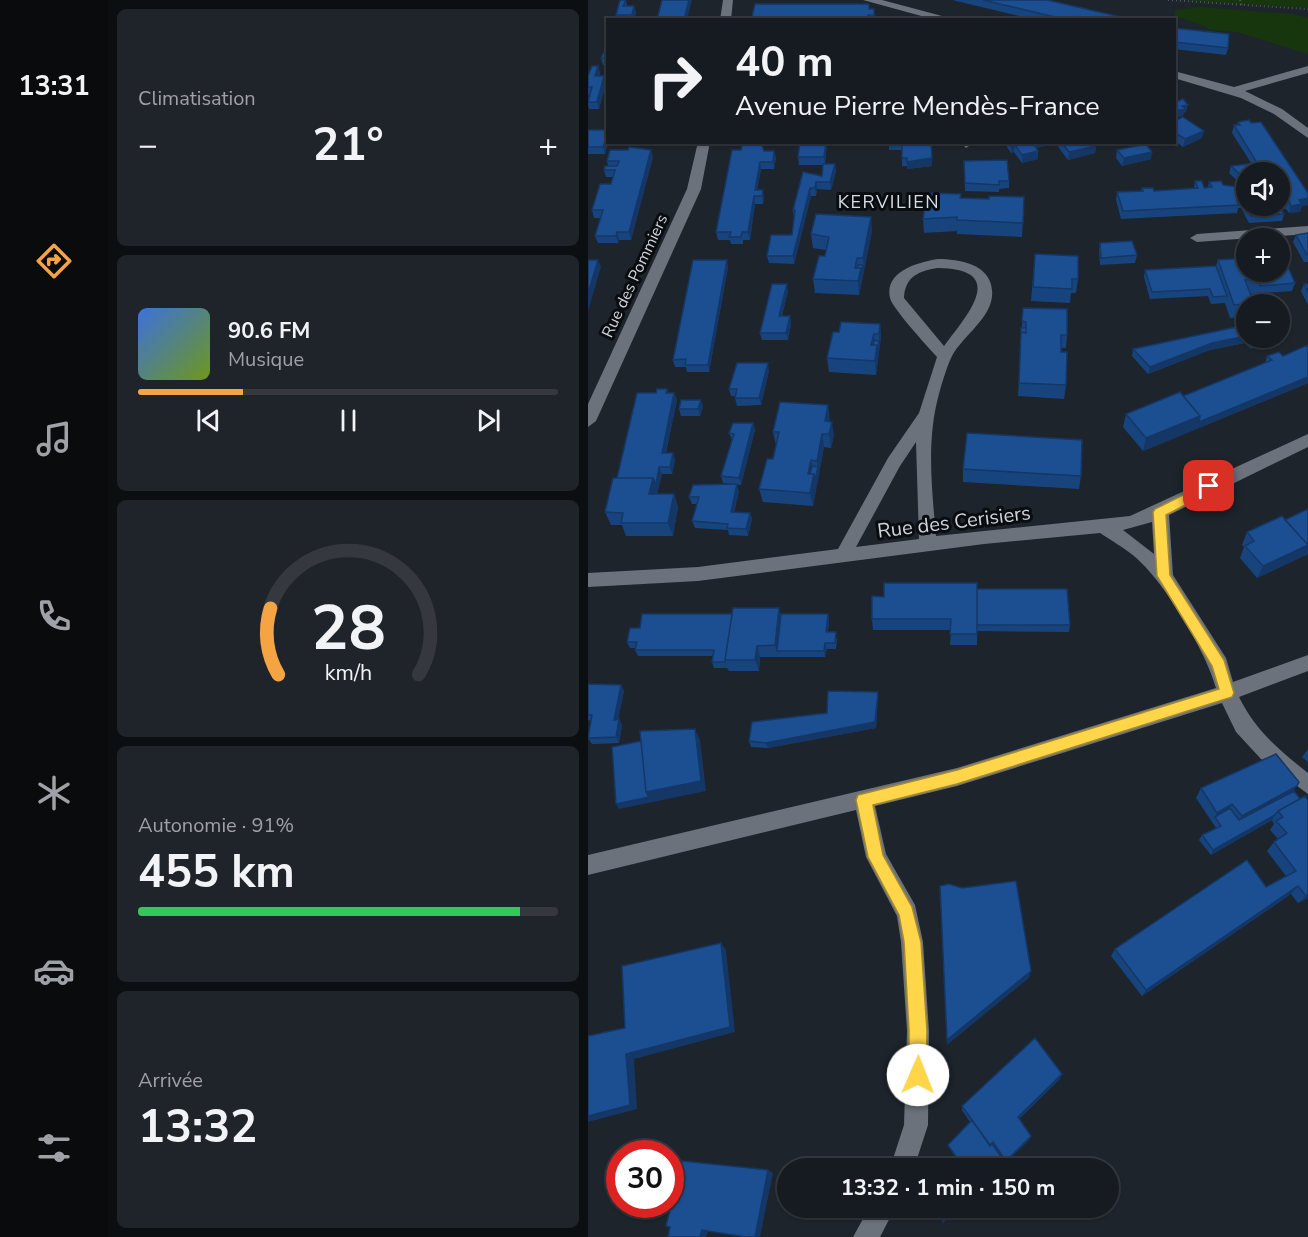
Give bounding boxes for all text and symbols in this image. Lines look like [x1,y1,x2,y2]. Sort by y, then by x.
text: 40 m [735,34,834,91]
icon: right [636,42,714,120]
text: 13:31 [18,68,90,105]
text: Climatisation [138,85,256,112]
text: Avenue Pierre Mendès-France [735,88,1100,125]
text: 21° [312,115,384,176]
text: − [138,123,158,168]
text: + [538,123,558,168]
map controls [1236,162,1290,348]
button: sound [1236,162,1290,216]
district label: KERVILIEN [838,190,940,214]
street label: Rue des Pommiers [597,211,673,341]
button: + [1236,228,1290,282]
icon: directions [33,240,75,282]
button: − [1236,294,1290,348]
text: 90.6 FM [228,316,310,346]
text: Musique [228,346,304,373]
icon: previous [192,404,225,437]
icon: pause [332,404,365,437]
icon: next [472,404,505,437]
icon: music [33,418,75,460]
pin [1183,460,1234,511]
icon: arrive [1192,469,1225,502]
street label: Rue des Cerisiers [876,499,1032,545]
text: 28 [311,587,385,672]
icon: phone [33,595,75,637]
text: km/h [324,659,372,689]
icon: climate [33,772,75,814]
text: Autonomie · 91% [138,812,294,839]
text: 455 km [138,842,295,903]
icon: car [33,950,75,992]
position arrow [886,1043,950,1107]
text: Arrivée [138,1067,203,1094]
text: 13:32 [138,1097,257,1158]
icon: filters [33,1127,75,1169]
speed limit sign: 30 [606,1140,684,1218]
text: 13:32 · 1 min · 150 m [841,1173,1055,1203]

